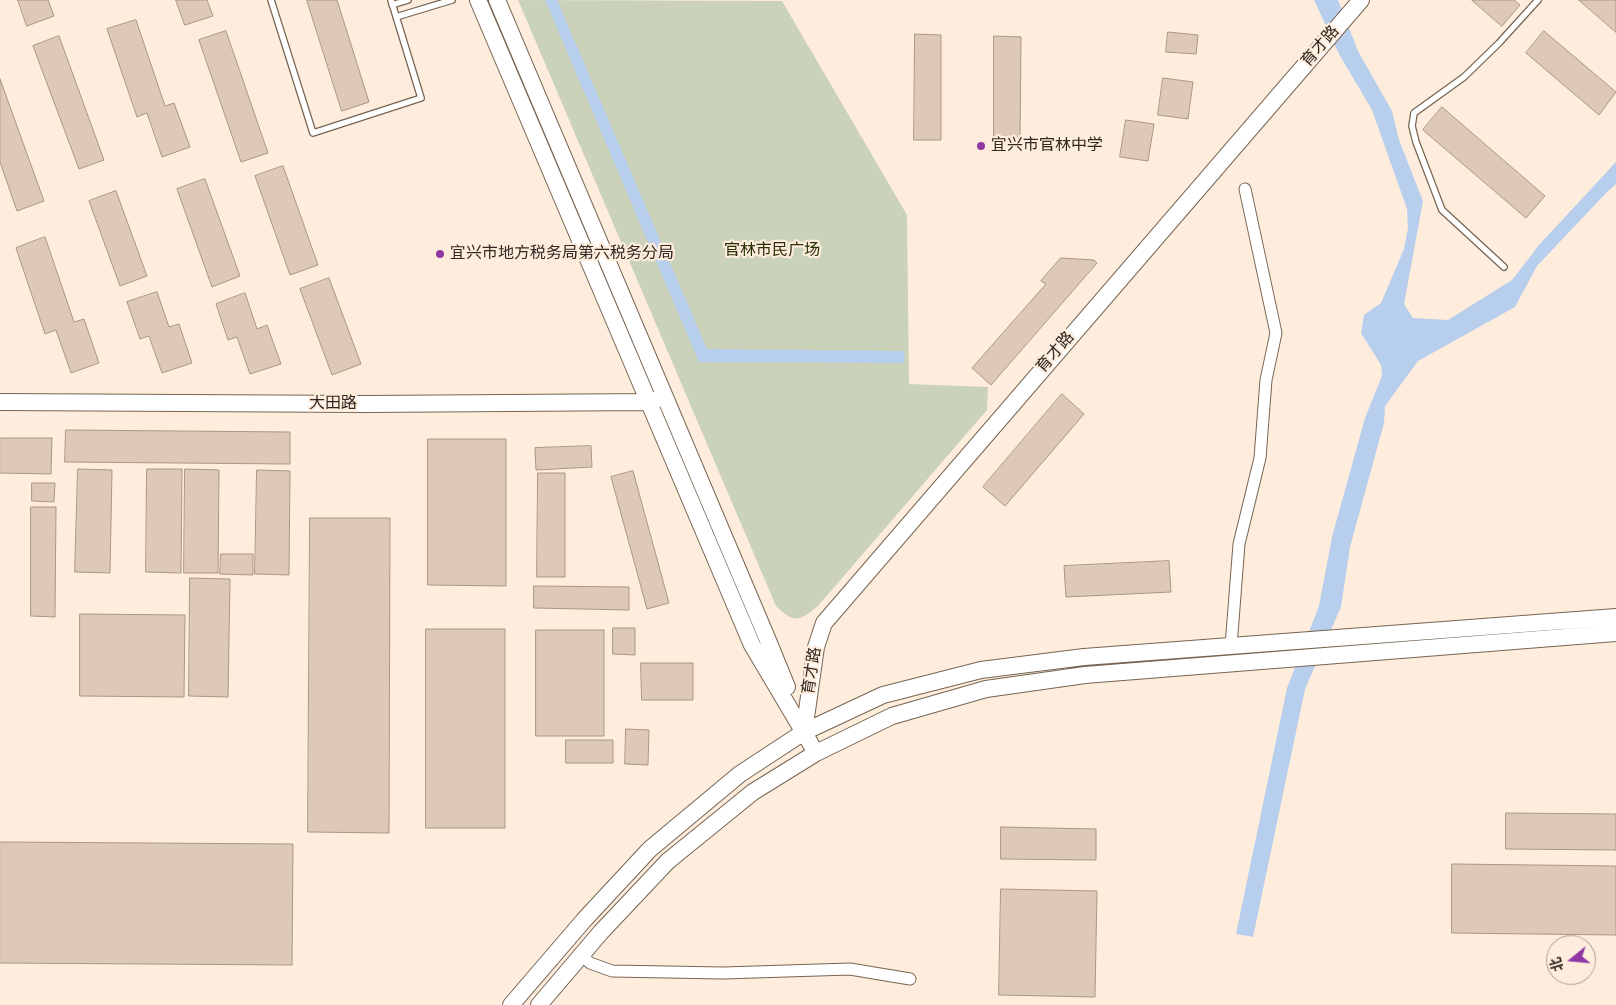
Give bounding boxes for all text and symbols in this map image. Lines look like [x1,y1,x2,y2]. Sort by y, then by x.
street label: 育才路 [1298,23,1344,71]
place label: 宜兴市官林中学 [991,136,1103,156]
marker: 宜兴市官林中学 [975,140,987,152]
park label: 官林市民广场 [724,241,820,261]
place label: 宜兴市地方税务局第六税务分局 [450,244,674,264]
marker: 宜兴市地方税务局第六税务分局 [434,248,446,260]
street label: 育才路 [1033,329,1079,377]
street label: 大田路 [309,394,357,414]
street label: 育才路 [800,646,826,696]
north arrow [1546,935,1596,985]
text: 北 [1546,954,1569,974]

